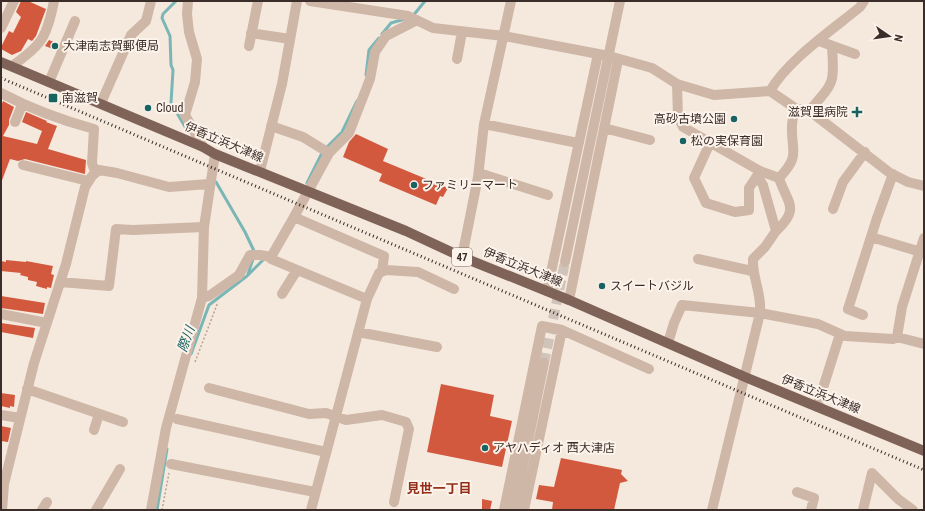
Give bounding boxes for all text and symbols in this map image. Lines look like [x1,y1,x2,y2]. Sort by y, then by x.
north arrow [869,16,909,56]
text: N [891,33,905,43]
place label: 大津南志賀郵便局 [63,39,159,53]
marker: 大津南志賀郵便局 [50,41,60,51]
place label: 南滋賀 [62,91,98,105]
marker: 南滋賀 [47,92,59,104]
place label: Cloud [156,101,183,115]
marker: Cloud [143,103,153,113]
place label: 滋賀里病院 [788,105,848,119]
marker: 滋賀里病院 [851,106,863,118]
place label: 高砂古墳公園 [654,112,726,126]
marker: 高砂古墳公園 [729,114,739,124]
street label: 伊香立浜大津線 [183,119,265,165]
place label: 松の実保育園 [691,134,763,148]
marker: 松の実保育園 [678,136,688,146]
place label: ファミリーマート [422,178,518,192]
marker: ファミリーマート [409,180,419,190]
street label: 伊香立浜大津線 [481,245,565,289]
road number: 47 [452,248,472,266]
place label: スイートバジル [610,279,694,293]
marker: スイートバジル [597,281,607,291]
water label: 際川 [175,322,198,354]
street label: 伊香立浜大津線 [779,372,863,416]
place label: アヤハディオ 西大津店 [493,441,615,455]
marker: アヤハディオ 西大津店 [480,443,490,453]
district label: 見世一丁目 [406,481,472,496]

